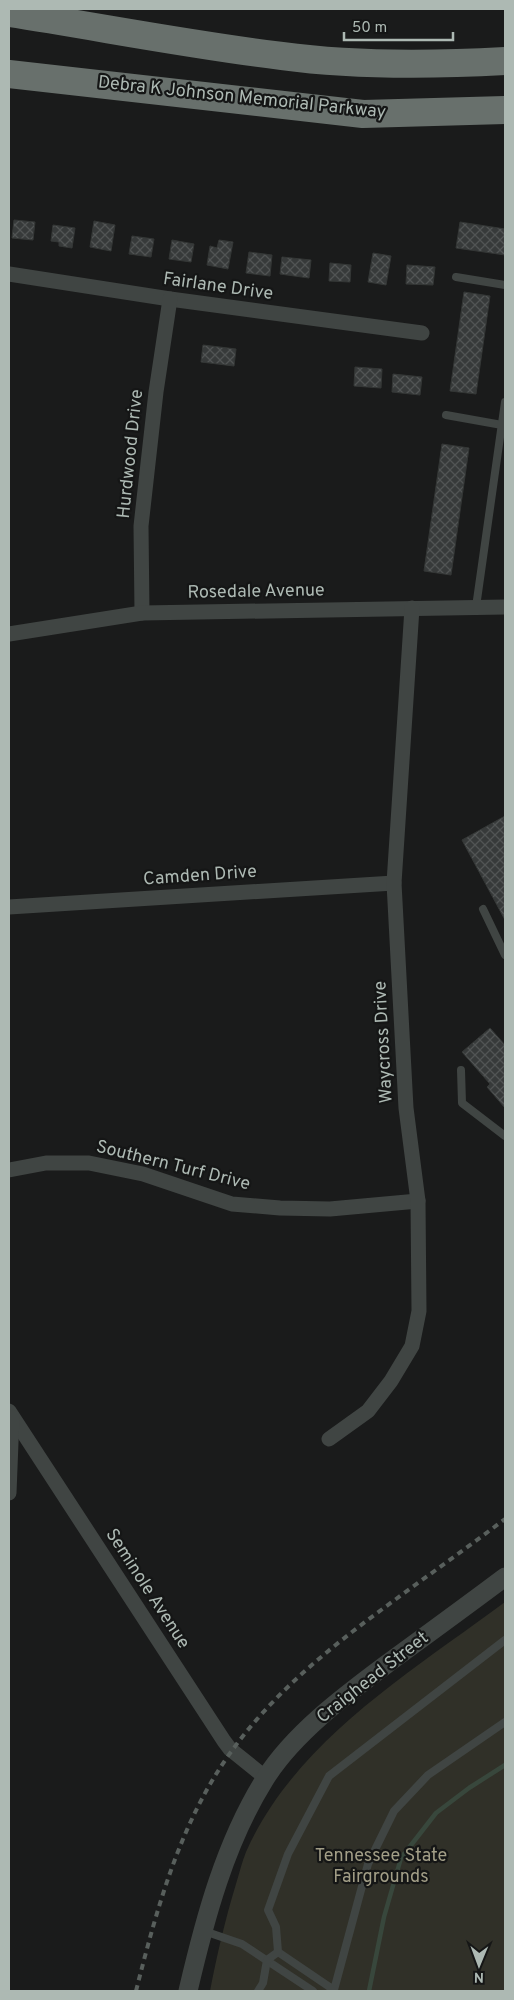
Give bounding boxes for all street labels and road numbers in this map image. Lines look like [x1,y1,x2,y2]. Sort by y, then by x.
street label: Debra K Johnson Memorial Parkway [97,71,387,125]
street label: Fairlane Drive [161,268,275,306]
street label: Hurdwood Drive [113,388,149,520]
street label: Rosedale Avenue [187,579,325,605]
street label: Camden Drive [142,861,258,891]
street label: Waycross Drive [369,980,399,1104]
street label: Southern Turf Drive [94,1136,252,1196]
street label: Seminole Avenue [100,1525,194,1653]
street label: Craighead Street [312,1627,434,1729]

